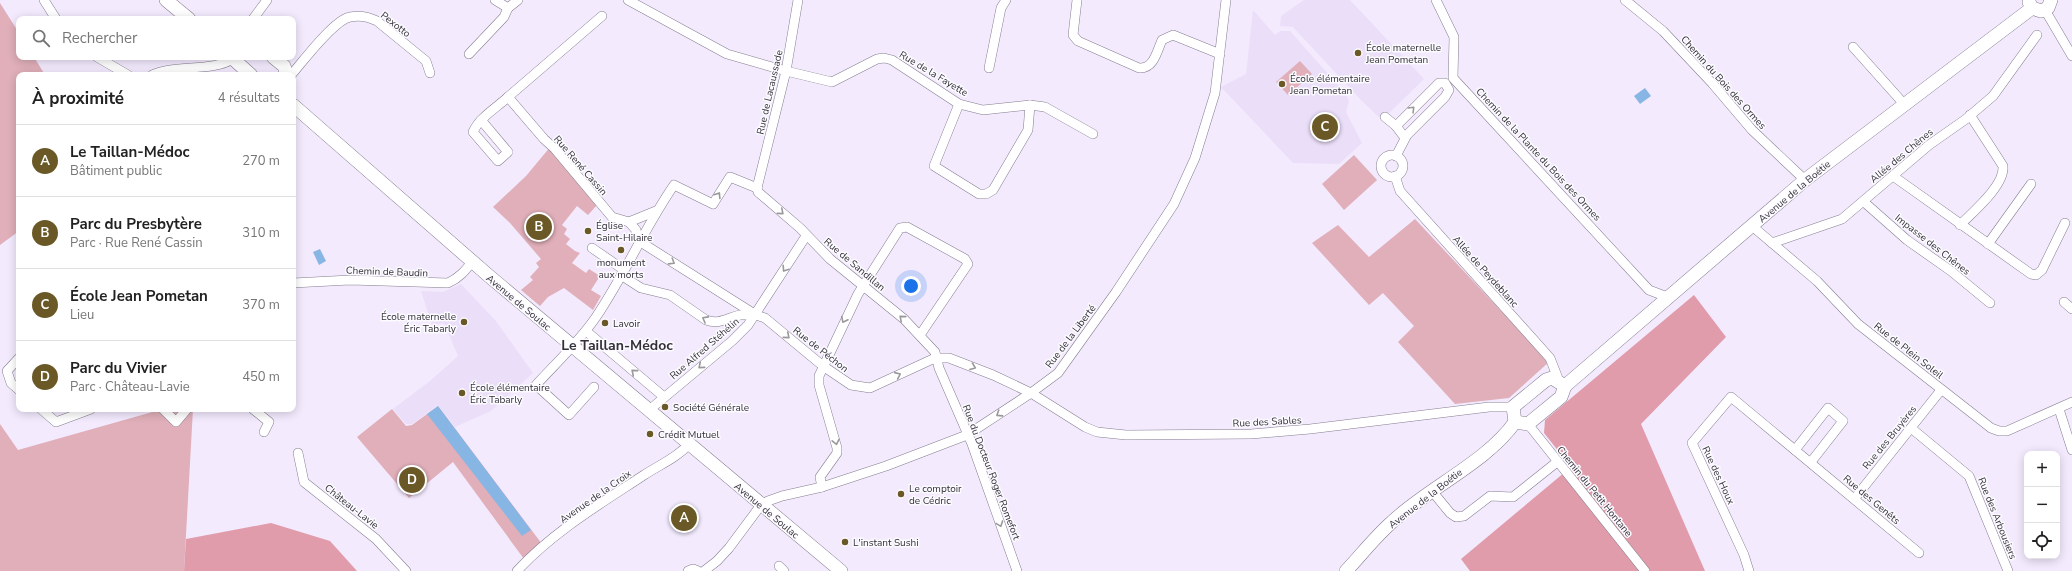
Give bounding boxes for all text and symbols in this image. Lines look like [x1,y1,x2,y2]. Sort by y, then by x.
street label: Pexotto [378,9,414,41]
search box [16,16,296,60]
icon: search [30,27,52,49]
text: Rechercher [62,28,137,48]
street label: Chemin du Bois des Ormes [1677,33,1769,133]
place label: École maternelle Jean Pometan [1365,41,1441,67]
street label: Rue de la Fayette [897,48,970,100]
marker: École maternelle Jean Pometan [1353,48,1363,58]
street label: Rue de Lacaussade [753,49,786,136]
place label: École élémentaire Jean Pometan [1289,72,1370,98]
marker: École élémentaire Jean Pometan [1277,79,1287,89]
street label: Chemin de la Plante du Bois des Ormes [1473,85,1604,225]
text: À proximité [32,87,124,110]
text: 4 résultats [218,89,280,107]
one-way arrow [1407,107,1415,114]
pin: C [1312,112,1338,142]
street label: Allée des Chênes [1867,125,1936,186]
street label: Rue René Cassin [550,133,610,199]
text: Le Taillan-Médoc [70,142,190,162]
text: A [40,152,50,170]
text: 270 m [242,152,280,170]
street label: Avenue de la Boétie [1756,157,1834,226]
text: Bâtiment public [70,162,162,180]
one-way arrow [713,192,721,199]
one-way arrow [777,207,784,214]
street label: Impasse des Chênes [1892,211,1973,279]
pin: B [526,212,552,242]
text: Parc du Presbytère [70,214,202,234]
place label: Église Saint-Hilaire [596,219,652,245]
text: B [41,224,49,242]
text: 310 m [242,224,280,242]
marker: Église Saint-Hilaire [583,226,593,236]
street label: Allée de Peydeblanc [1449,233,1522,311]
text: Parc · Rue René Cassin [70,234,203,252]
street label: Rue de Sandillan [821,235,888,295]
marker: monument aux morts [616,245,626,255]
place label: monument aux morts [597,256,646,282]
one-way arrow [668,257,675,265]
street label: Chemin de Baudin [346,264,428,280]
one-way arrow [782,265,790,272]
street label: Avenue de Soulac [483,272,554,334]
your location [901,276,921,296]
text: École Jean Pometan [70,286,208,306]
text: C [41,296,49,314]
text: 370 m [242,296,280,314]
street label: Rue de la Liberté [1042,302,1099,371]
text: Lieu [70,306,94,324]
place label: École maternelle Éric Tabarly [381,310,457,336]
street label: Rue Alfred Stéhélin [667,315,742,383]
one-way arrow [702,316,709,323]
one-way arrow [842,316,849,323]
one-way arrow [900,316,907,323]
marker: École maternelle Éric Tabarly [459,317,469,327]
place label: Lavoir [613,317,641,331]
marker: Lavoir [600,318,610,328]
street label: Rue de Plein Soleil [1871,319,1946,382]
street label: Rue de Péchon [790,324,851,376]
one-way arrow [783,332,790,339]
district label: Le Taillan-Médoc [561,336,673,355]
text: Parc du Vivier [70,358,167,378]
one-way arrow [699,362,706,369]
one-way arrow [969,362,976,370]
text: D [40,368,50,386]
text: 450 m [242,368,280,386]
one-way arrow [632,369,639,376]
one-way arrow [893,372,901,380]
text: Parc · Château-Lavie [70,378,190,396]
place label: École élémentaire Éric Tabarly [470,381,550,407]
marker: École élémentaire Éric Tabarly [457,388,467,398]
place label: Société Générale [673,401,749,415]
marker: Société Générale [660,402,670,412]
street label: Rue des Bruyères [1860,402,1920,473]
street label: Rue du Docteur Roger Romefort [959,403,1024,543]
one-way arrow [996,409,1003,417]
street label: Rue des Sables [1232,413,1302,431]
place label: Crédit Mutuel [658,428,719,442]
marker: Crédit Mutuel [645,429,655,439]
one-way arrow [831,439,839,445]
street label: Chemin du Petit Hontane [1553,443,1635,540]
street label: Rue des Houx [1698,444,1738,507]
map controls [2024,451,2060,559]
button: + [2024,451,2060,487]
pin: D [399,465,425,495]
street label: Avenue de la Croix [557,466,635,527]
street label: Avenue de la Boétie [1386,466,1465,532]
street label: Rue des Genêts [1840,472,1903,528]
street label: Rue des Arbousiers [1974,475,2020,562]
street label: Avenue de Soulac [731,480,802,542]
street label: Château-Lavie [321,481,381,532]
place label: Le comptoir de Cédric [909,482,962,508]
button: − [2024,487,2060,523]
marker: Le comptoir de Cédric [896,489,906,499]
pin: A [671,503,697,533]
one-way arrow [996,521,1004,528]
button: locate [2024,523,2060,559]
place label: L'instant Sushi [853,536,919,550]
marker: L'instant Sushi [840,537,850,547]

